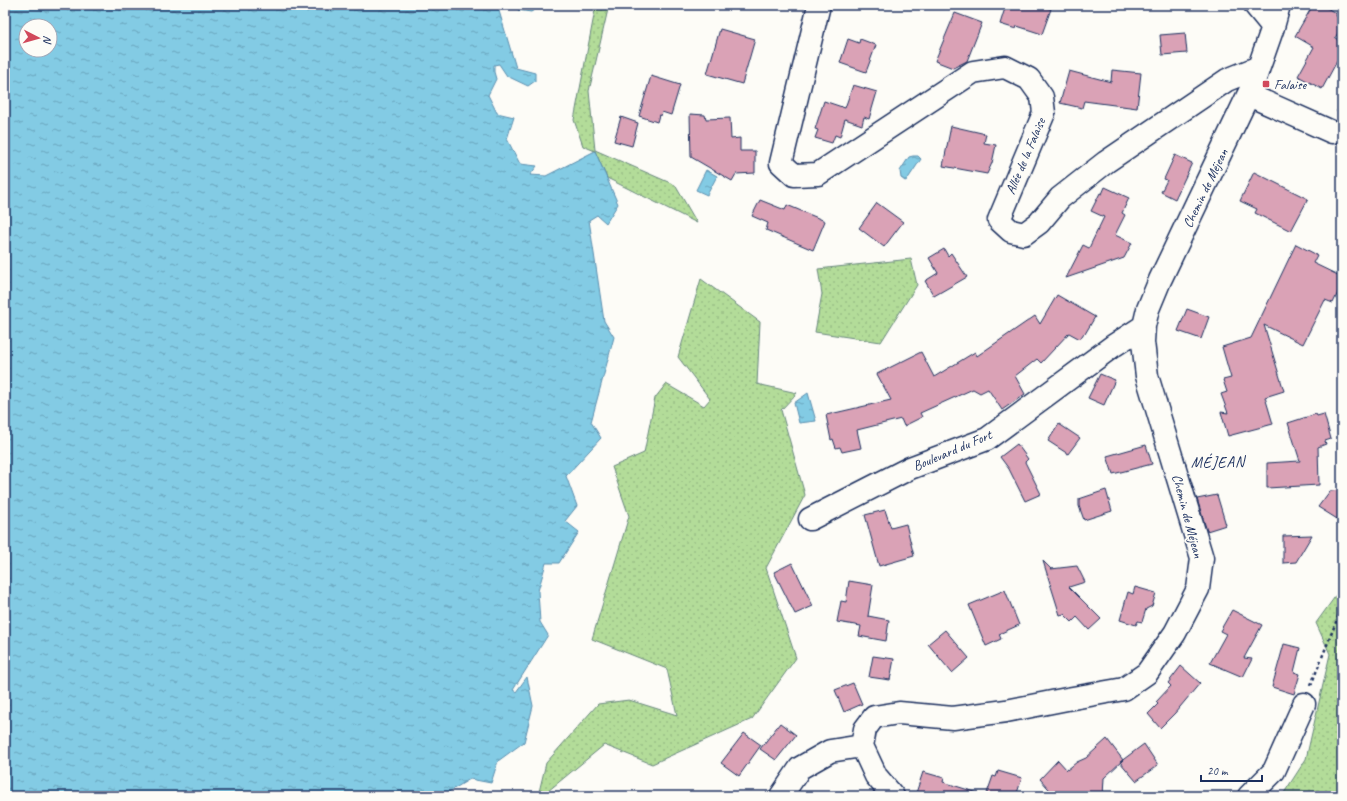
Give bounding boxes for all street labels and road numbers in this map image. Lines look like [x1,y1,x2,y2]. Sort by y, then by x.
street label: Allée de la Falaise [1002,114,1050,197]
street label: Chemin de Méjean [1179,145,1232,231]
street label: Boulevard du Fort [910,426,995,475]
street label: Chemin de Méjean [1168,472,1207,560]

